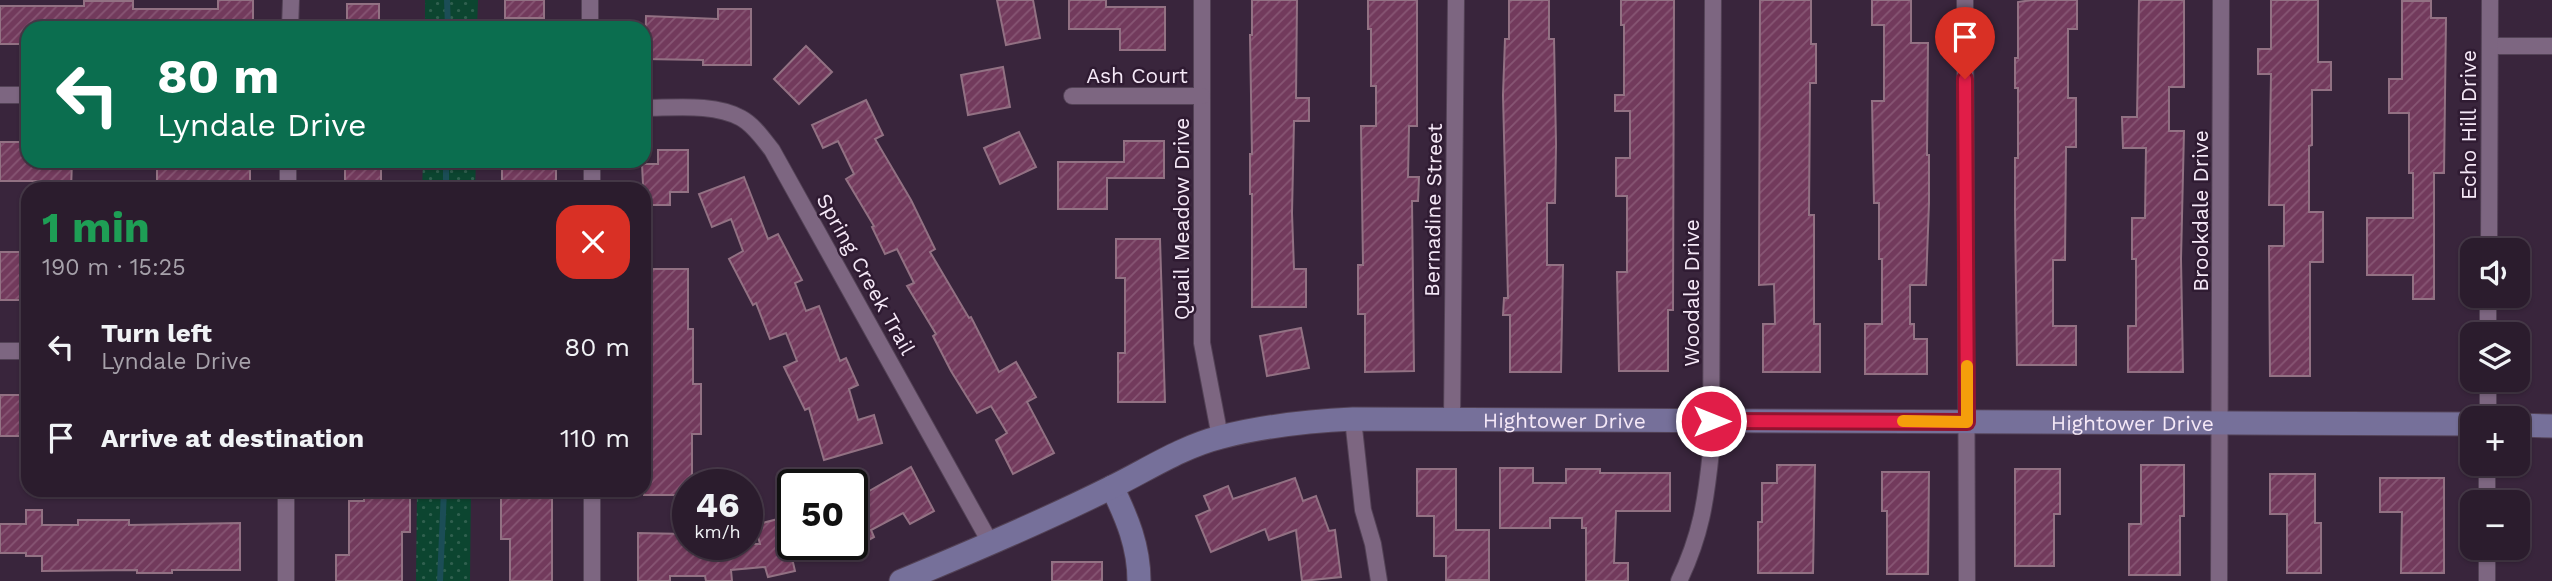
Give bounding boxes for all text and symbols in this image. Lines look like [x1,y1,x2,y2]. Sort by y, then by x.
pin [1935,7,1995,79]
icon: arrive [1946,18,1984,56]
text: 80 m [157,47,279,105]
icon: left [42,49,133,140]
street label: Echo Hill Drive [2456,50,2481,200]
street label: Ash Court [1086,63,1188,88]
text: Lyndale Drive [157,106,367,144]
street label: Quail Meadow Drive [1169,118,1194,320]
street label: Bernadine Street [1419,123,1447,297]
street label: Brookdale Drive [2188,130,2213,292]
street label: Spring Creek Trail [811,189,921,359]
text: 1 min [42,203,150,252]
button: close [556,205,630,279]
street label: Woodale Drive [1679,219,1704,367]
map controls [2460,238,2530,560]
button: sound [2460,238,2530,308]
text: 190 m · 15:25 [42,254,186,281]
text: Turn left [101,318,212,348]
button: layers [2460,322,2530,392]
icon: left [42,328,80,366]
text: 80 m [564,332,630,362]
text: Lyndale Drive [101,348,252,375]
position arrow [1674,384,1748,458]
button: + [2460,406,2530,476]
street label: Hightower Drive [1483,407,1646,433]
street label: Hightower Drive [2051,410,2214,435]
icon: arrive [42,419,80,457]
text: Arrive at destination [101,423,364,453]
text: 110 m [560,423,630,453]
speed limit sign: 50 [777,469,868,560]
text: 46 [695,484,740,526]
button: − [2460,490,2530,560]
text: km/h [694,521,741,542]

